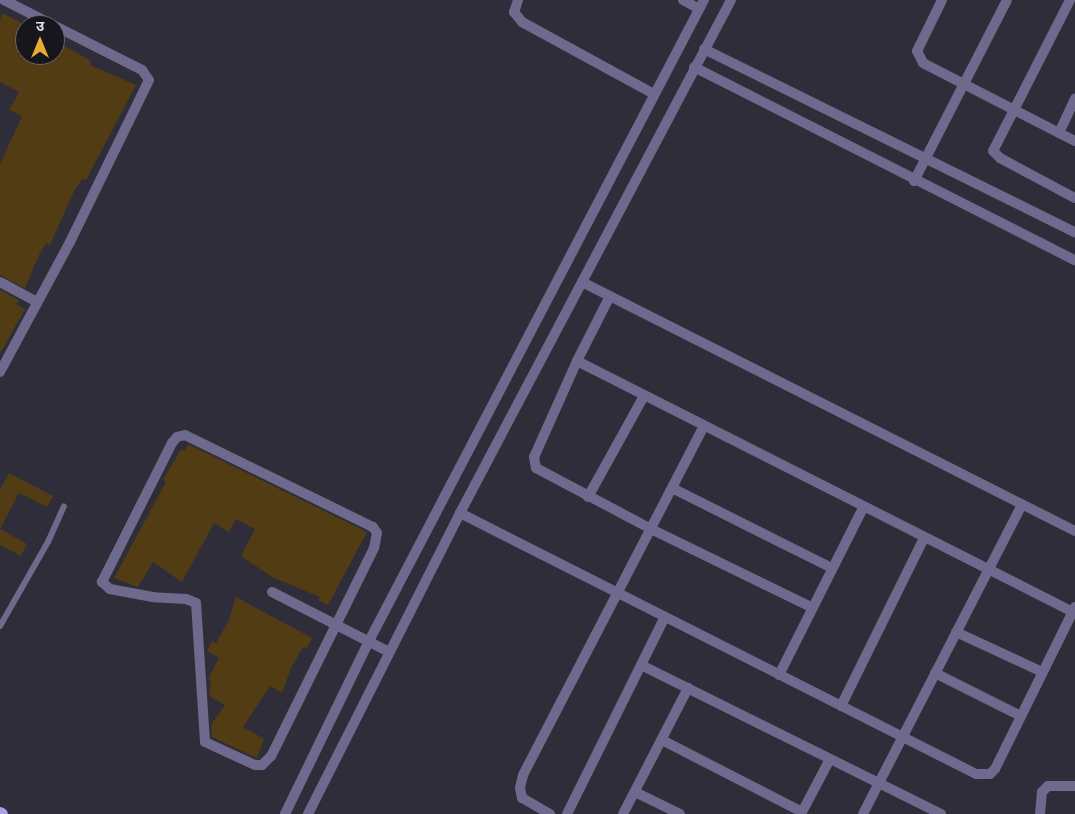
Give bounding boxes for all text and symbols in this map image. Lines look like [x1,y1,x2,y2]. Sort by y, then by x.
north arrow [15,15,65,65]
text: उ [36,18,44,34]

